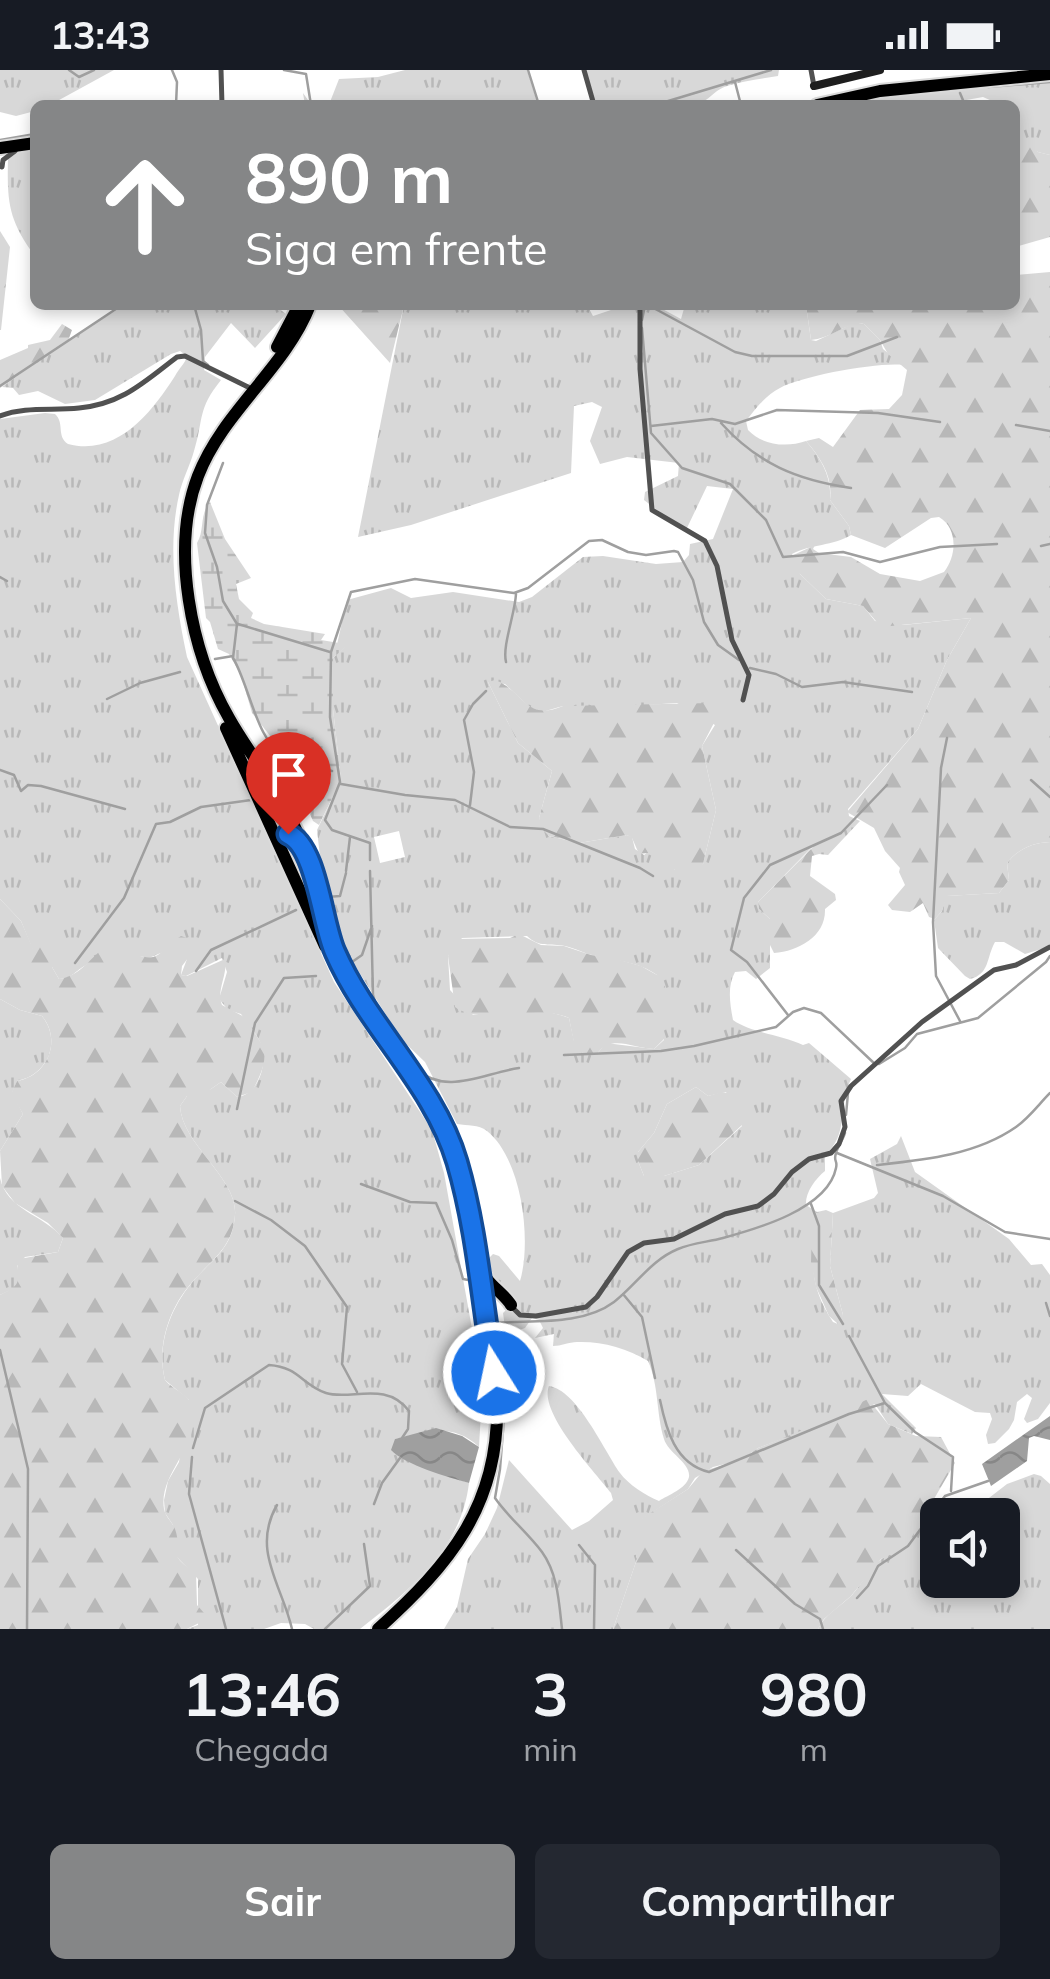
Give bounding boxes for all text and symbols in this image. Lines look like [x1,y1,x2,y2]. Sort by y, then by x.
text: 13:43 [50,11,151,59]
text: 890 m [245,133,453,221]
icon: ahead [80,140,210,270]
text: Siga em frente [245,220,547,276]
pin [246,732,331,835]
icon: arrive [261,747,316,802]
position arrow [442,1321,546,1425]
map controls [920,1498,1020,1598]
button: sound [920,1498,1020,1598]
text: 13:46 [182,1656,341,1731]
text: 3 [532,1656,568,1731]
text: 980 [760,1656,868,1731]
text: Chegada [194,1729,329,1769]
text: min [523,1729,578,1769]
text: m [800,1729,828,1769]
button: Sair [50,1844,515,1959]
button: Compartilhar [535,1844,1000,1959]

